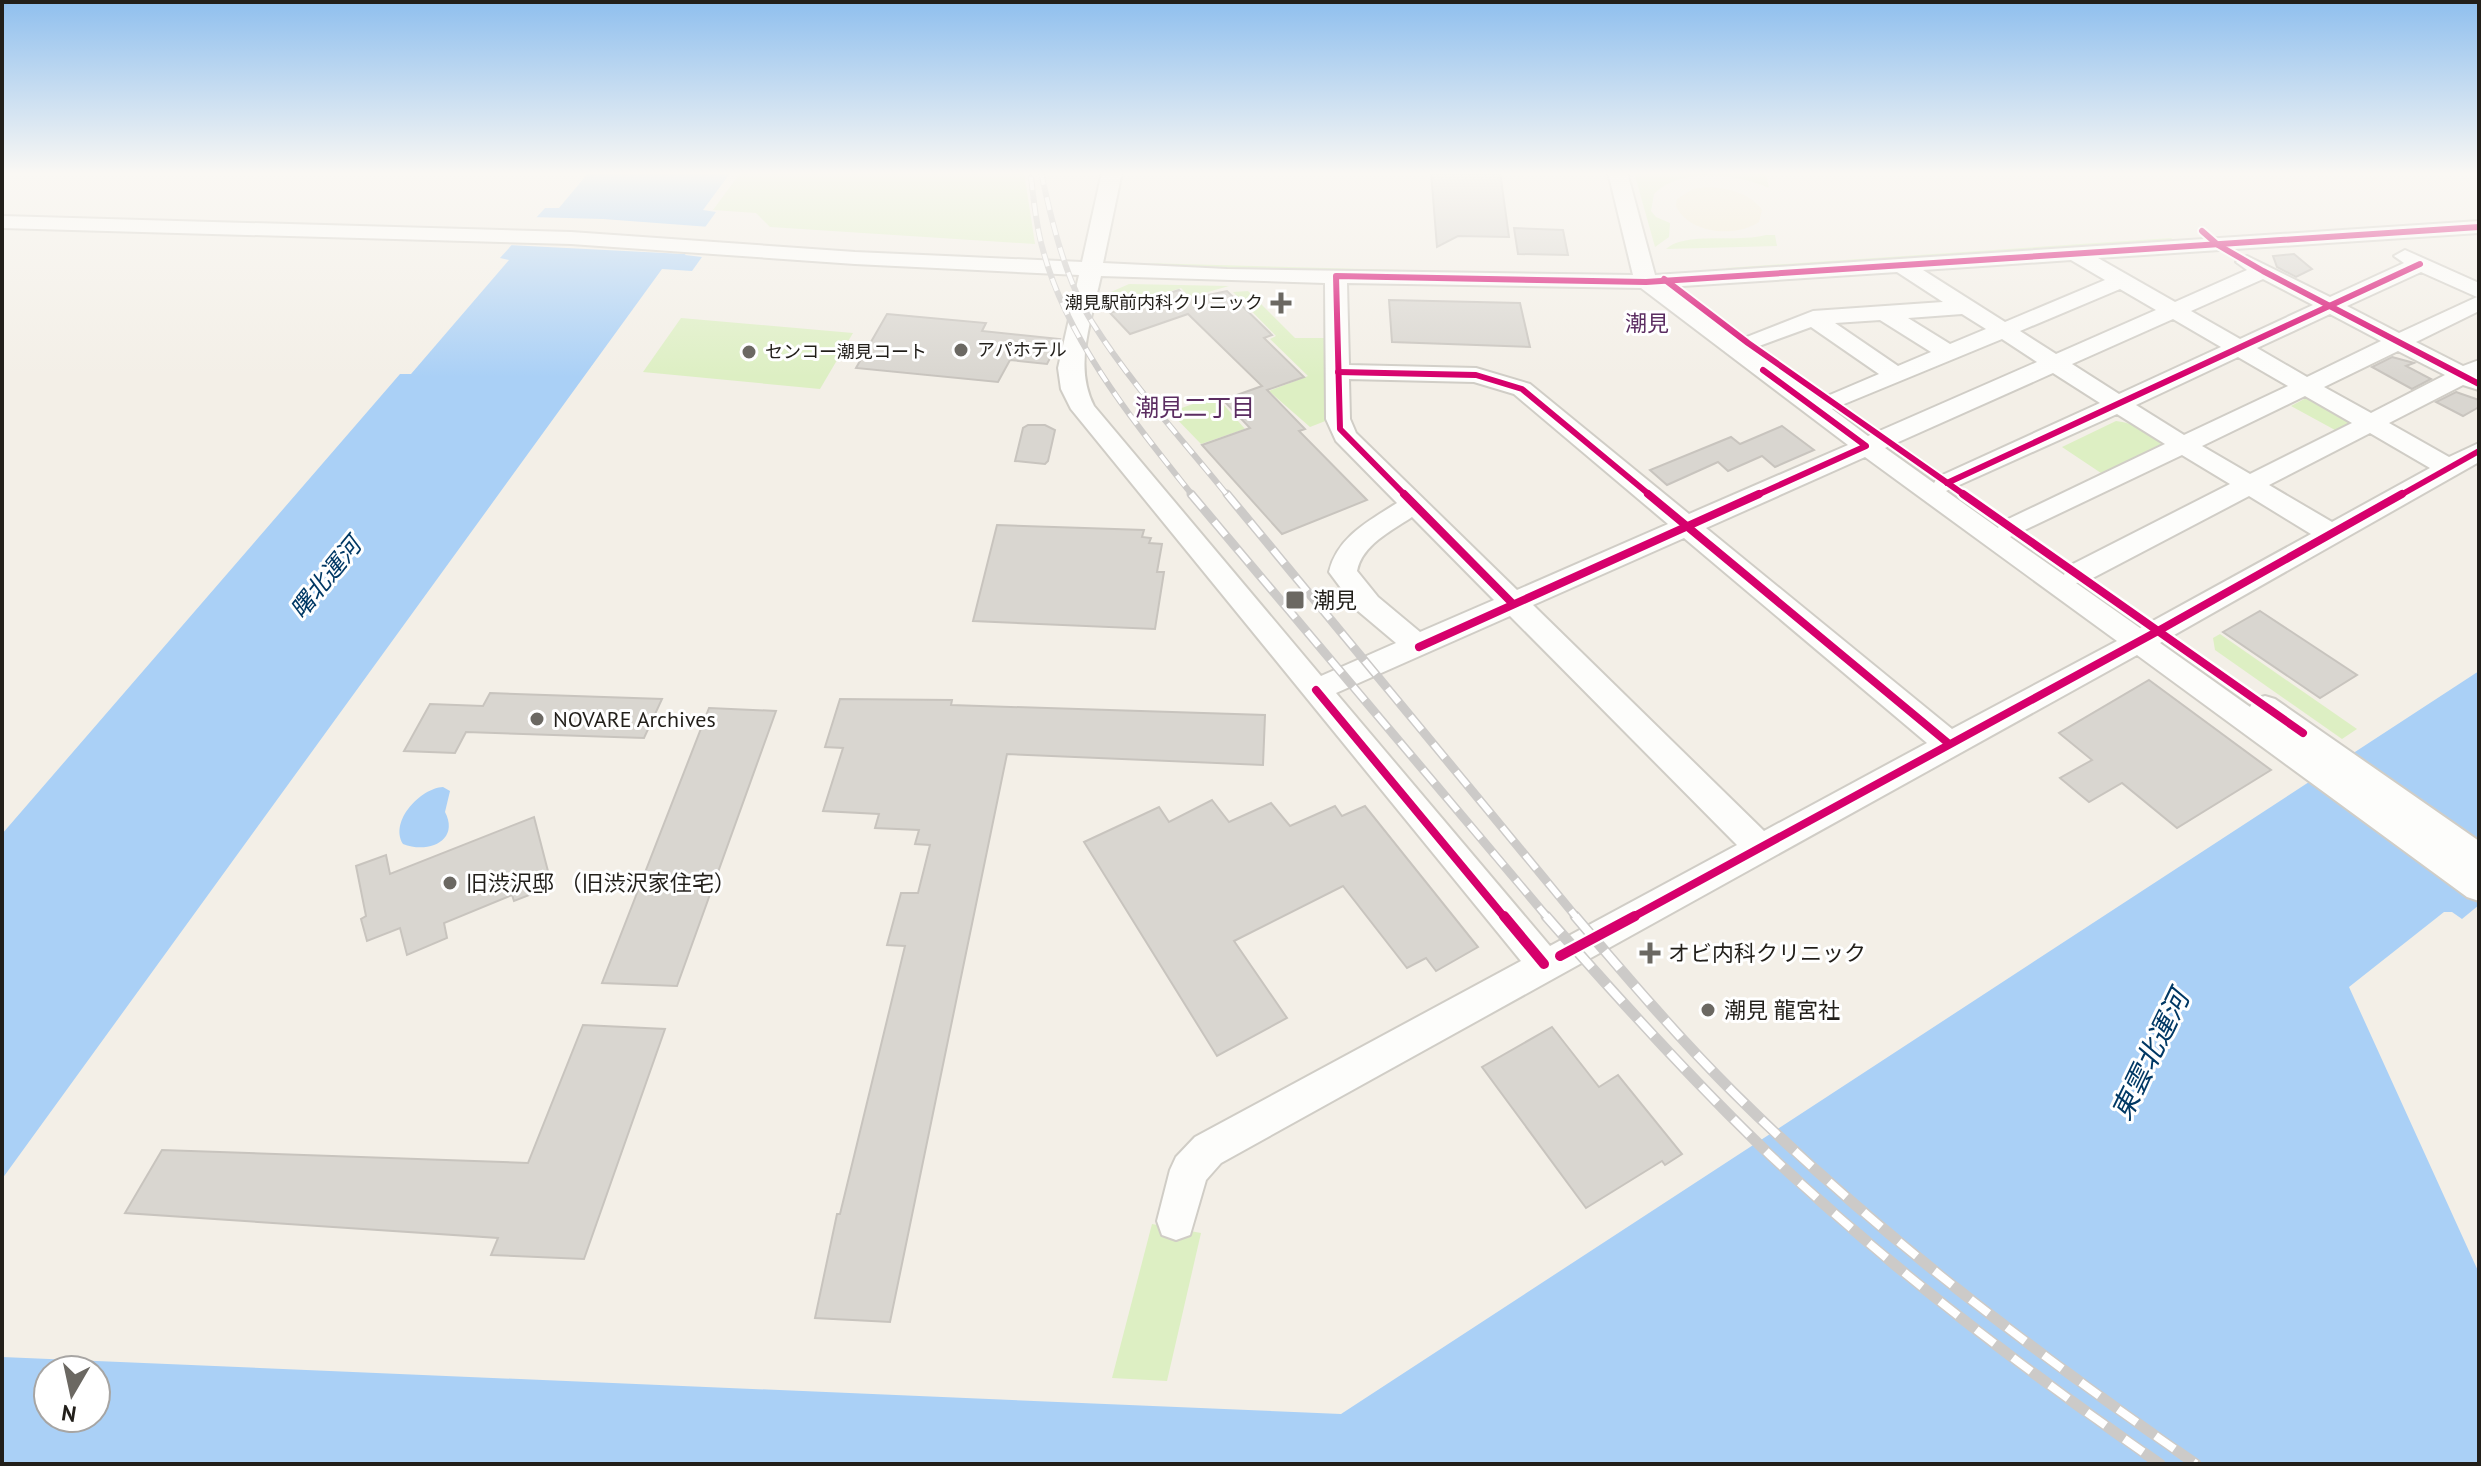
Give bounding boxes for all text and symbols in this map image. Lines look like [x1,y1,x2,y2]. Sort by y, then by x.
place label: 潮見駅前内科クリニック [1065,291,1263,314]
marker: 潮見駅前内科クリニック [1270,292,1292,314]
district label: 潮見 [1625,309,1669,337]
place label: アパホテル [977,338,1067,361]
place label: センコー潮見コート [765,340,927,363]
marker: アパホテル [952,341,970,359]
marker: センコー潮見コート [740,343,758,361]
district label: 潮見二丁目 [1135,392,1255,423]
water label: 曙北運河 [283,528,370,625]
place label: 潮見 [1313,586,1357,614]
marker: 潮見 [1284,589,1306,611]
place label: NOVARE Archives [553,705,716,733]
marker: NOVARE Archives [528,710,546,728]
place label: 旧渋沢邸 （旧渋沢家住宅） [466,869,736,897]
marker: 旧渋沢邸 （旧渋沢家住宅） [441,874,459,892]
place label: オビ内科クリニック [1668,939,1866,967]
marker: オビ内科クリニック [1639,942,1661,964]
water label: 東雲北運河 [2102,979,2199,1126]
place label: 潮見 龍宮社 [1724,996,1840,1024]
marker: 潮見 龍宮社 [1699,1001,1717,1019]
north arrow [32,1354,112,1434]
text: N [60,1399,78,1429]

